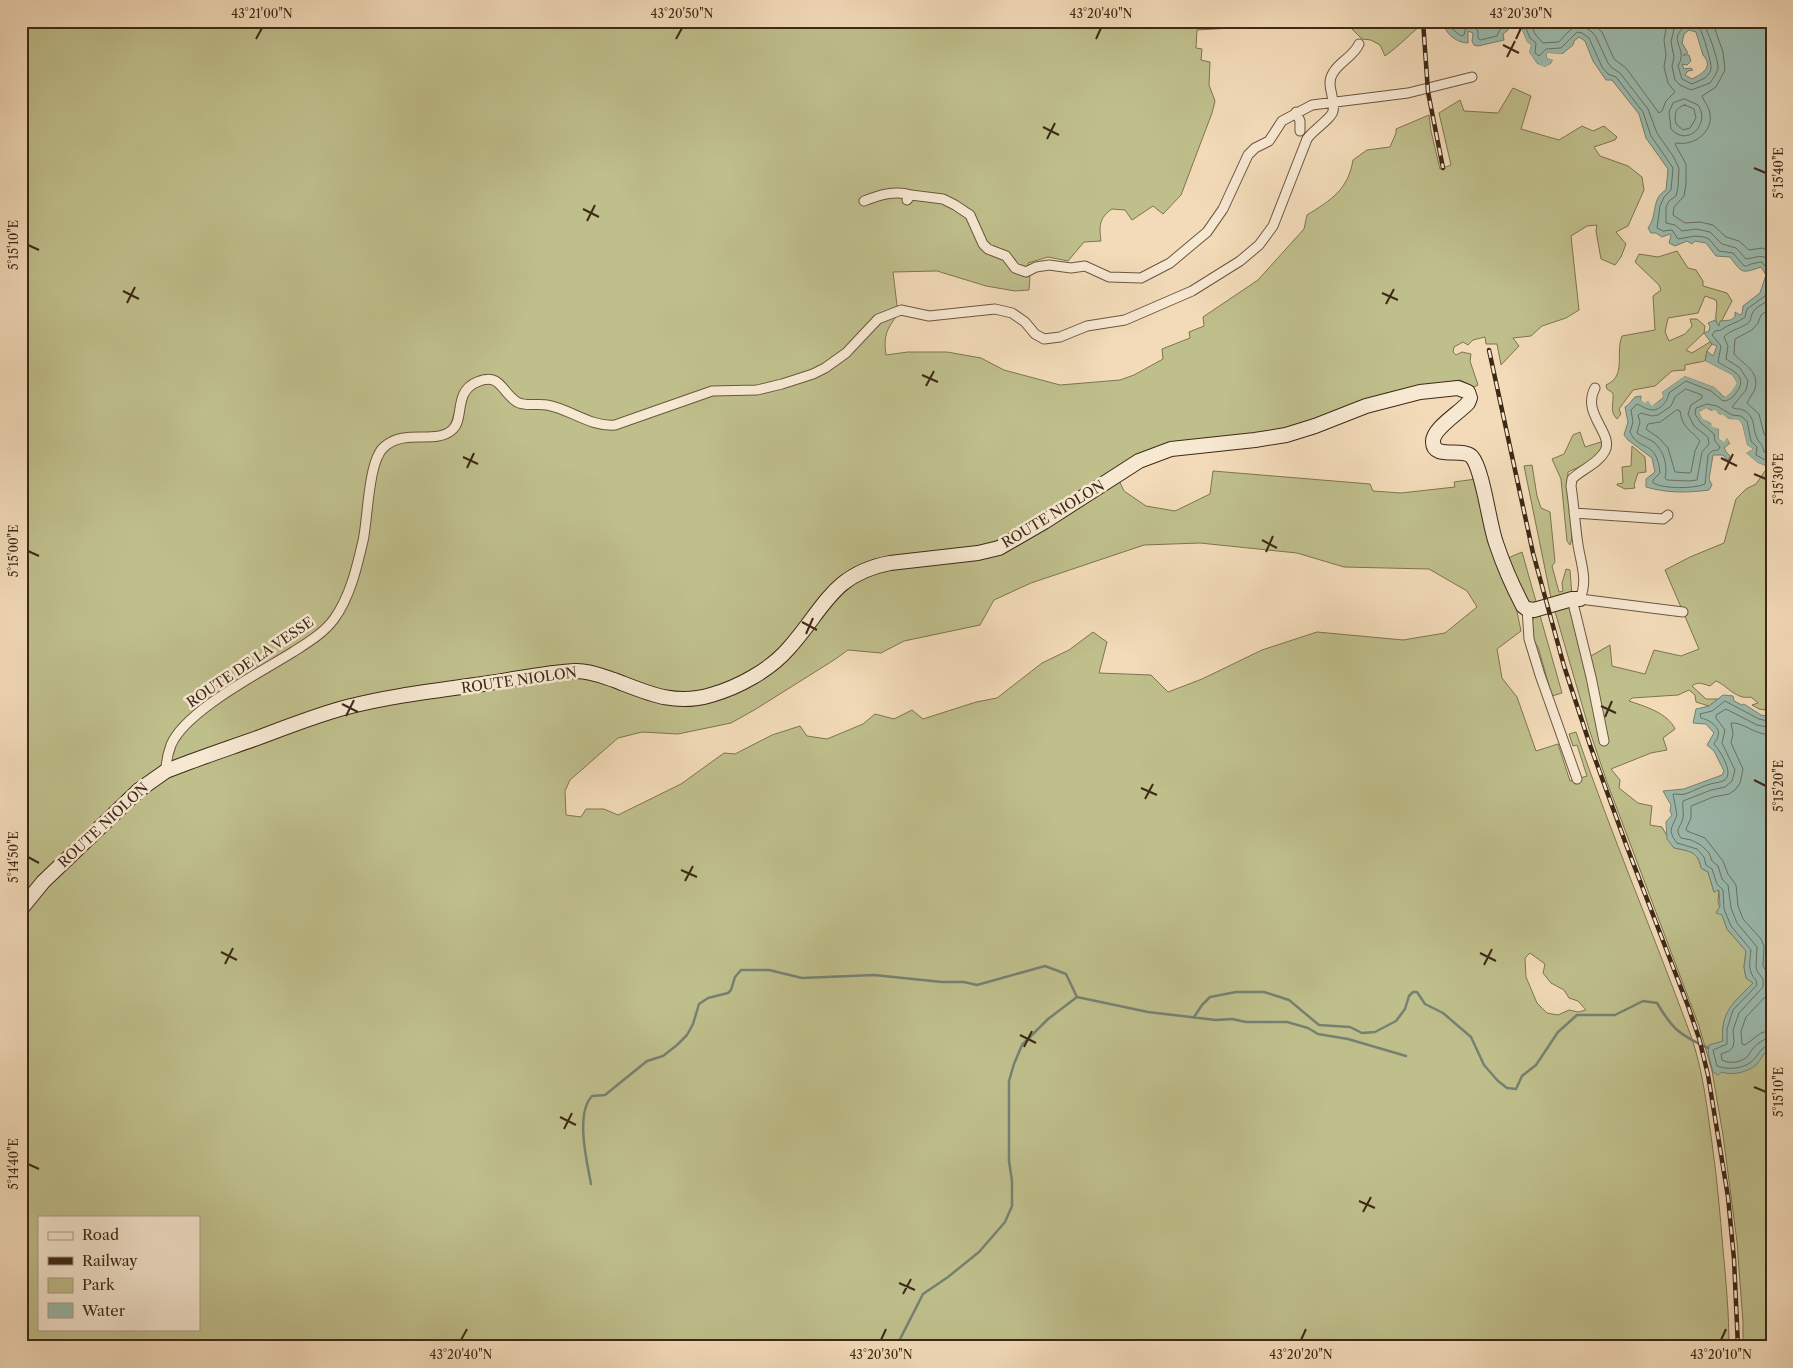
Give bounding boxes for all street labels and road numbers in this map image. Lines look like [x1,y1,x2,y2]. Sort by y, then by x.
street label: ROUTE NIOLON [998,476,1108,552]
street label: ROUTE DE LA VESSE [183,613,317,711]
street label: ROUTE NIOLON [460,663,578,697]
street label: ROUTE NIOLON [54,778,152,871]

